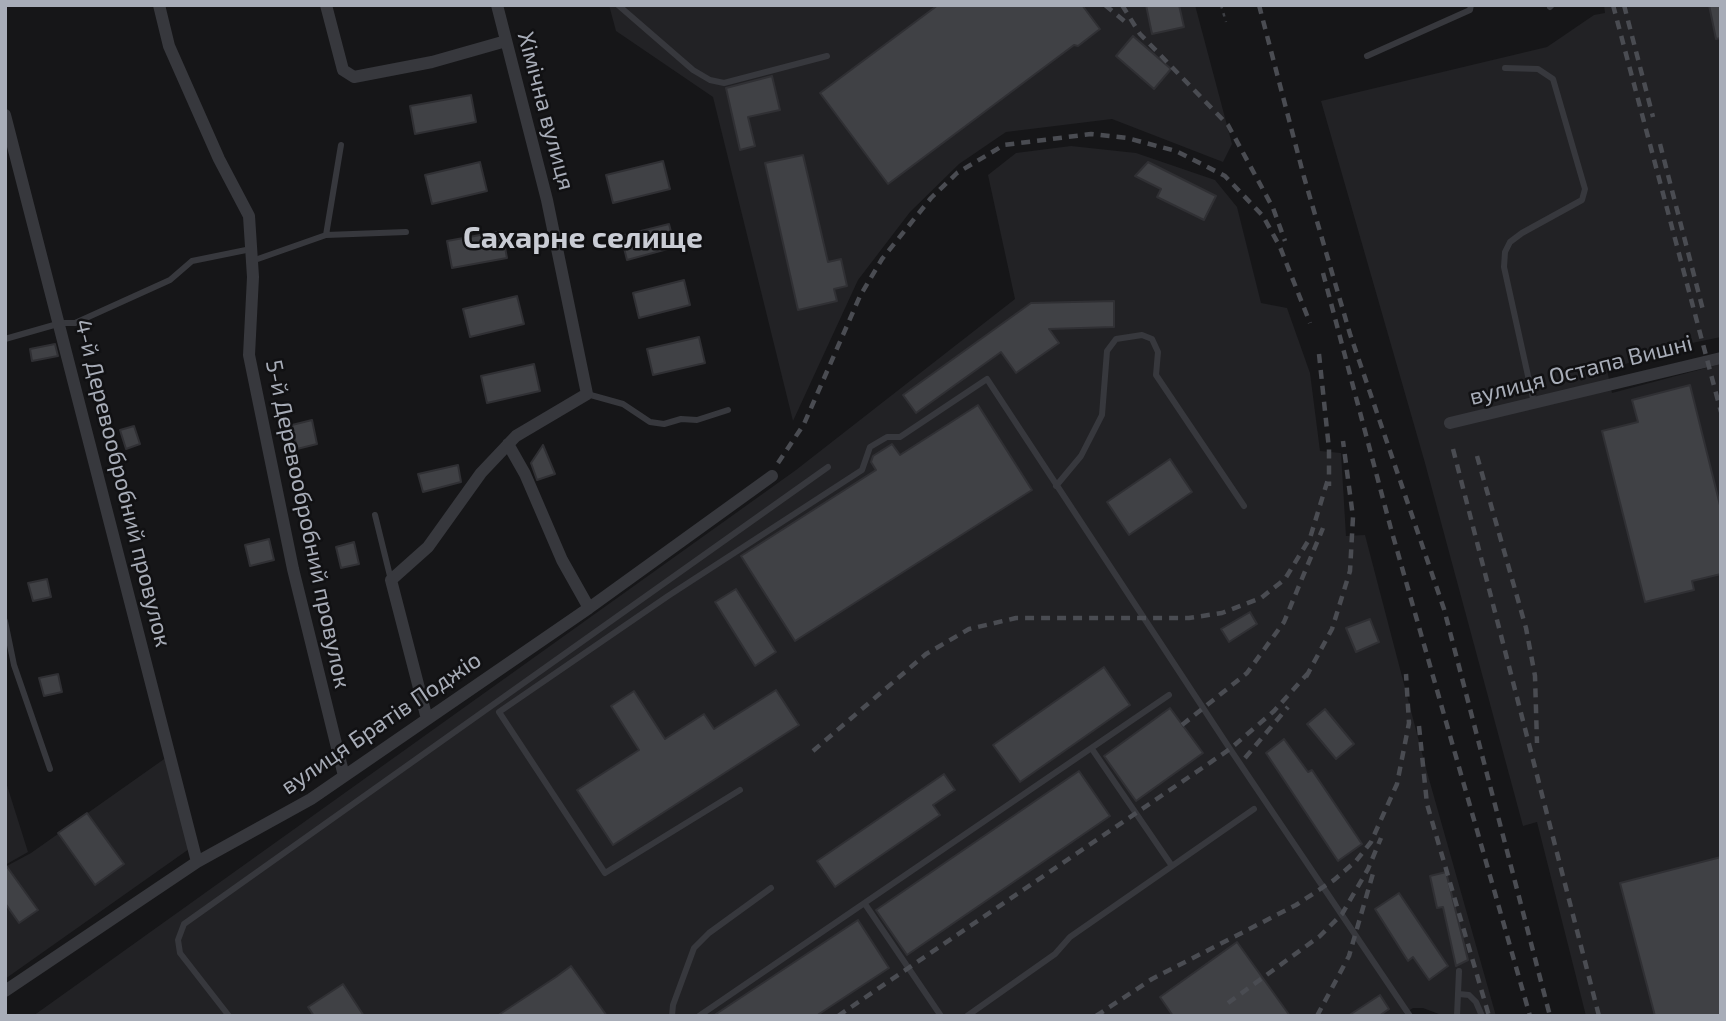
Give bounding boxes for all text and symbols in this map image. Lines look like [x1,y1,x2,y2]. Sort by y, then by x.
street label: Хімічна вулиця [512,29,580,193]
district label: Сахарне селище [463,220,703,256]
street label: 4-й Деревообробний провулок [69,316,177,650]
street label: вулиця Остапа Вишні [1467,329,1695,411]
street label: 5-й Деревообробний провулок [260,357,356,691]
street label: вулиця Братів Поджіо [276,646,486,800]

